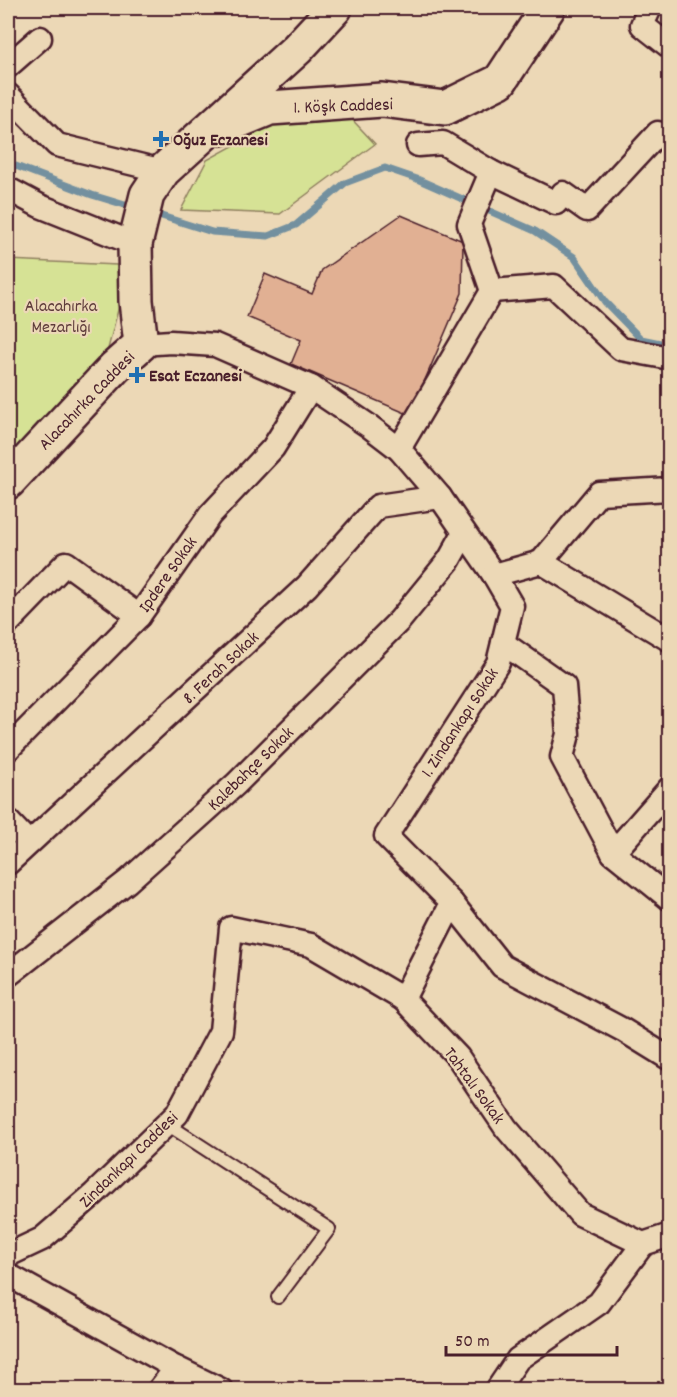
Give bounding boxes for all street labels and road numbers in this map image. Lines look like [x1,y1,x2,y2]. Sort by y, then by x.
street label: 1. Köşk Caddesi [293,93,393,122]
street label: Alacahırka Caddesi [34,347,142,457]
street label: Ipdere Sokak [134,532,205,619]
street label: 8. Ferah Sokak [178,627,266,711]
street label: 1. Zindankapı Sokak [416,664,506,783]
street label: Kalebahçe Sokak [203,722,301,818]
street label: Tahtalı Sokak [436,1043,509,1130]
street label: Zindankapı Caddesi [75,1107,185,1215]

